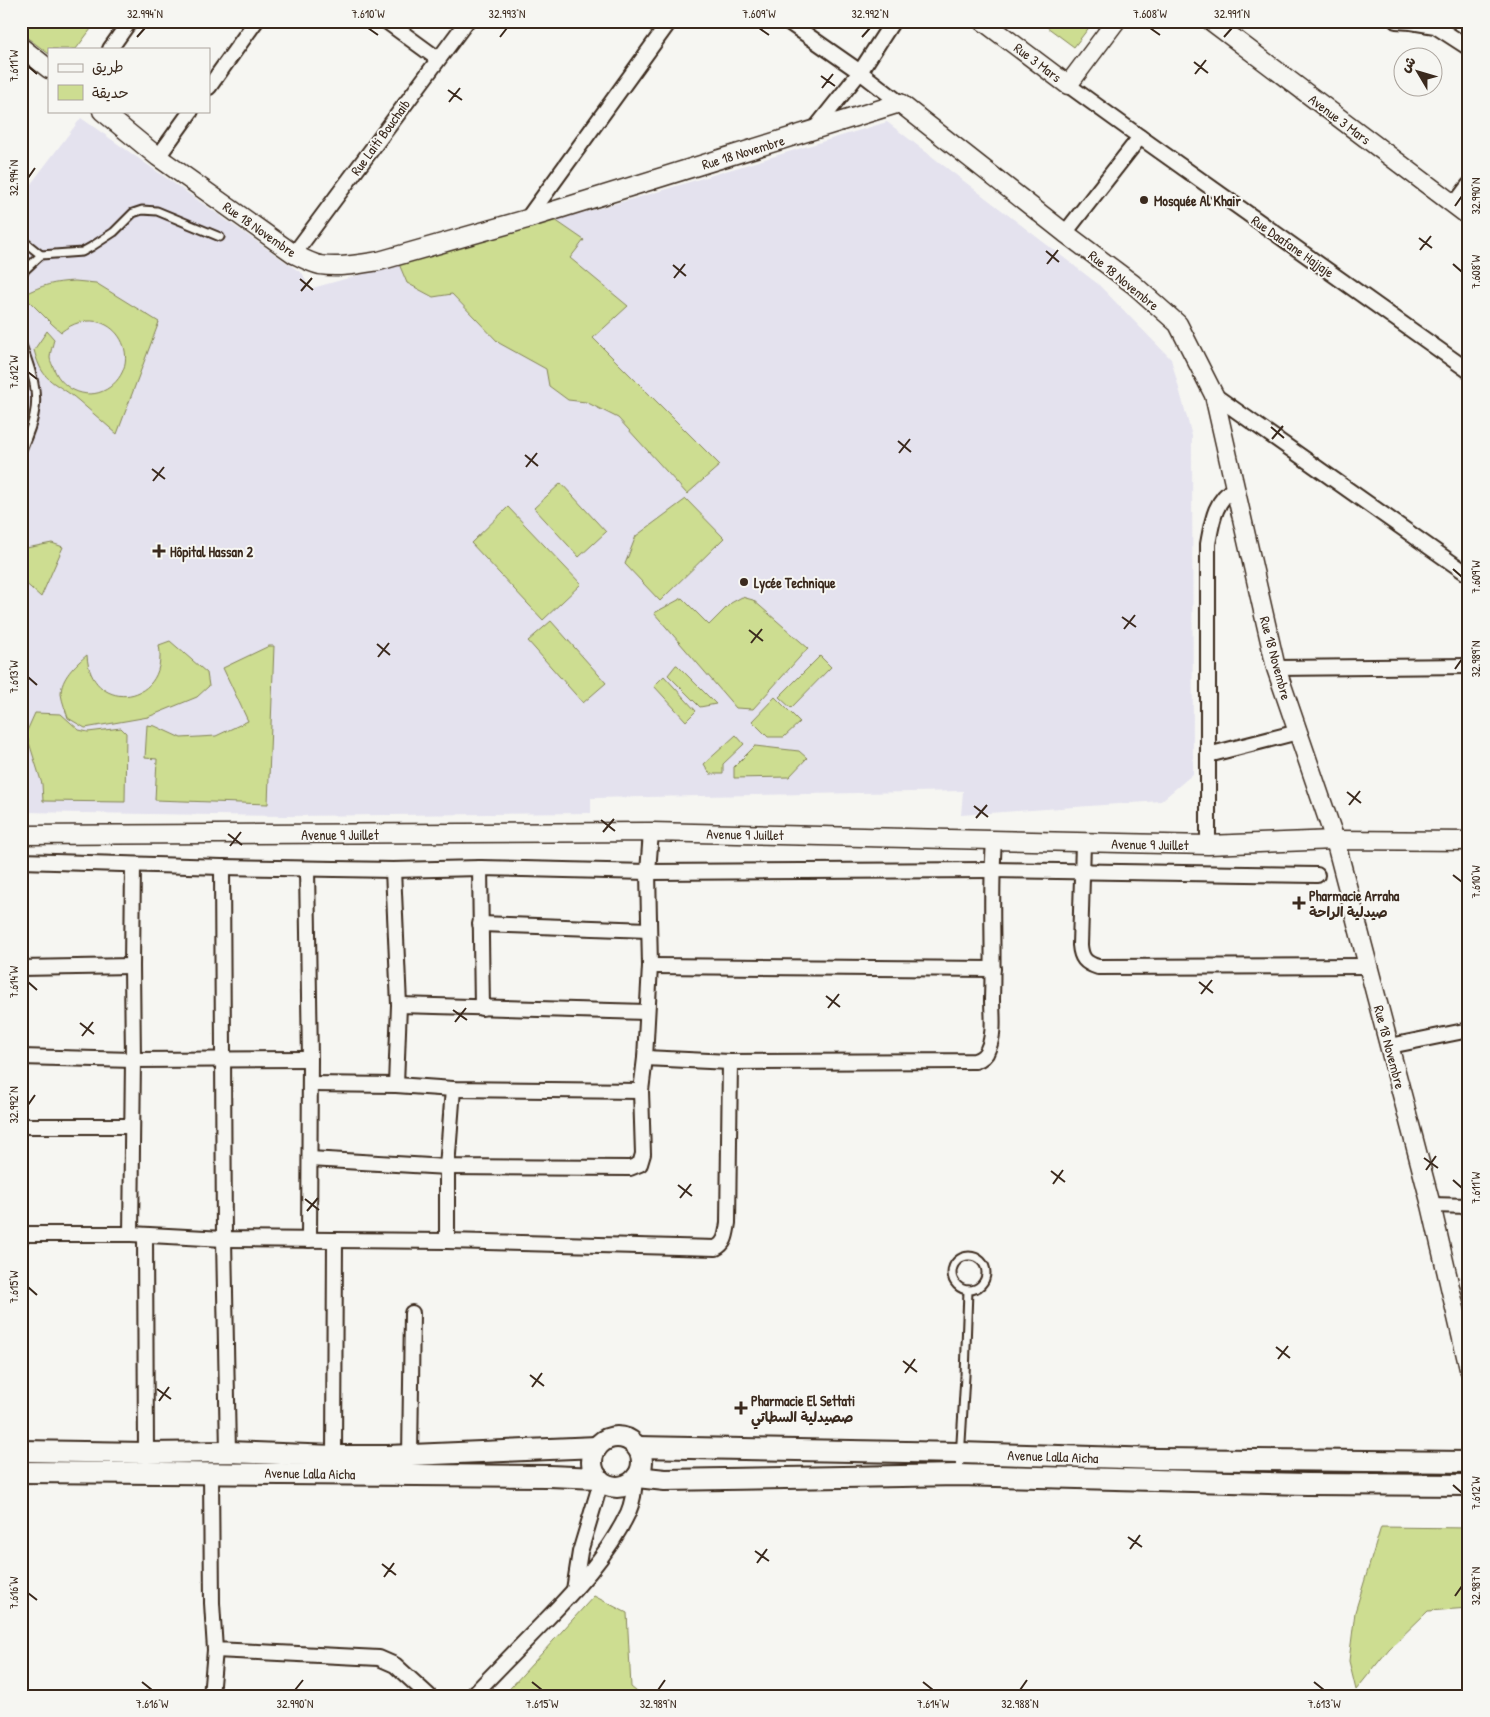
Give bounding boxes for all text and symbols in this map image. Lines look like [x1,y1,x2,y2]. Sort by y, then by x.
text: 32.994°N [127,5,163,22]
text: 7.610°W [351,5,385,22]
text: 32.993°N [489,5,525,22]
text: 7.609°W [742,5,776,22]
text: 32.992°N [851,5,889,22]
text: 7.608°W [1133,5,1168,22]
text: 32.991°N [1214,5,1250,22]
street label: Rue 3 Mars [1010,38,1066,86]
legend [48,48,210,112]
north arrow [1392,48,1442,98]
text: 7.611°W [5,49,22,82]
text: ش [1395,52,1420,76]
text: طريق [92,56,124,77]
text: حديقة [92,82,129,103]
street label: Avenue 3 Mars [1305,89,1375,149]
street label: Rue Laiti Bouchaib [346,95,414,179]
street label: Rue 18 Novembre [699,130,787,174]
text: 32.994°N [5,160,22,196]
text: 32.990°N [1467,178,1484,214]
place label: Mosquée Al Khair [1154,191,1241,212]
marker: Mosquée Al Khair [1138,194,1150,206]
street label: Rue 18 Novembre [219,197,301,262]
street label: Rue Daafane Hajjaje [1247,210,1339,283]
street label: Rue 18 Novembre [1085,246,1164,315]
text: 7.608°W [1467,254,1484,289]
text: 7.612°W [5,355,22,389]
place label: Hôpital Hassan 2 [170,542,253,563]
marker: Hôpital Hassan 2 [152,544,166,558]
text: 7.609°W [1467,560,1484,594]
place label: Lycée Technique [754,573,836,594]
marker: Lycée Technique [738,576,750,588]
street label: Rue 18 Novembre [1256,614,1296,702]
text: 32.989°N [1467,641,1484,677]
text: 7.613°W [5,660,22,694]
street label: Avenue 9 Juillet [706,824,784,844]
street label: Avenue 9 Juillet [301,825,379,844]
street label: Avenue 9 Juillet [1111,834,1189,854]
text: 7.610°W [1467,865,1484,899]
place label: Pharmacie Arraha صيدلية الراحة [1309,886,1400,921]
marker: Pharmacie Arraha صيدلية الراحة [1293,897,1305,909]
text: 7.614°W [5,965,22,998]
street label: Rue 18 Novembre [1370,1003,1410,1091]
text: 32.992°N [5,1086,22,1124]
text: 7.611°W [1467,1171,1484,1204]
text: 7.615°W [5,1270,22,1303]
place label: Pharmacie El Settati صصيدلية السطاتي [751,1391,855,1430]
marker: Pharmacie El Settati صصيدلية السطاتي [735,1402,747,1414]
street label: Avenue Lalla Aicha [1007,1445,1099,1467]
street label: Avenue Lalla Aicha [264,1463,356,1483]
text: 7.612°W [1467,1476,1484,1510]
text: 32.987°N [1467,1567,1484,1605]
text: 7.616°W [5,1576,22,1609]
text: 7.616°W [136,1695,169,1712]
text: 32.990°N [277,1695,313,1712]
text: 7.615°W [526,1695,559,1712]
text: 32.989°N [640,1695,676,1712]
text: 7.614°W [917,1695,950,1712]
text: 32.988°N [1001,1695,1039,1712]
text: 7.613°W [1307,1695,1341,1712]

